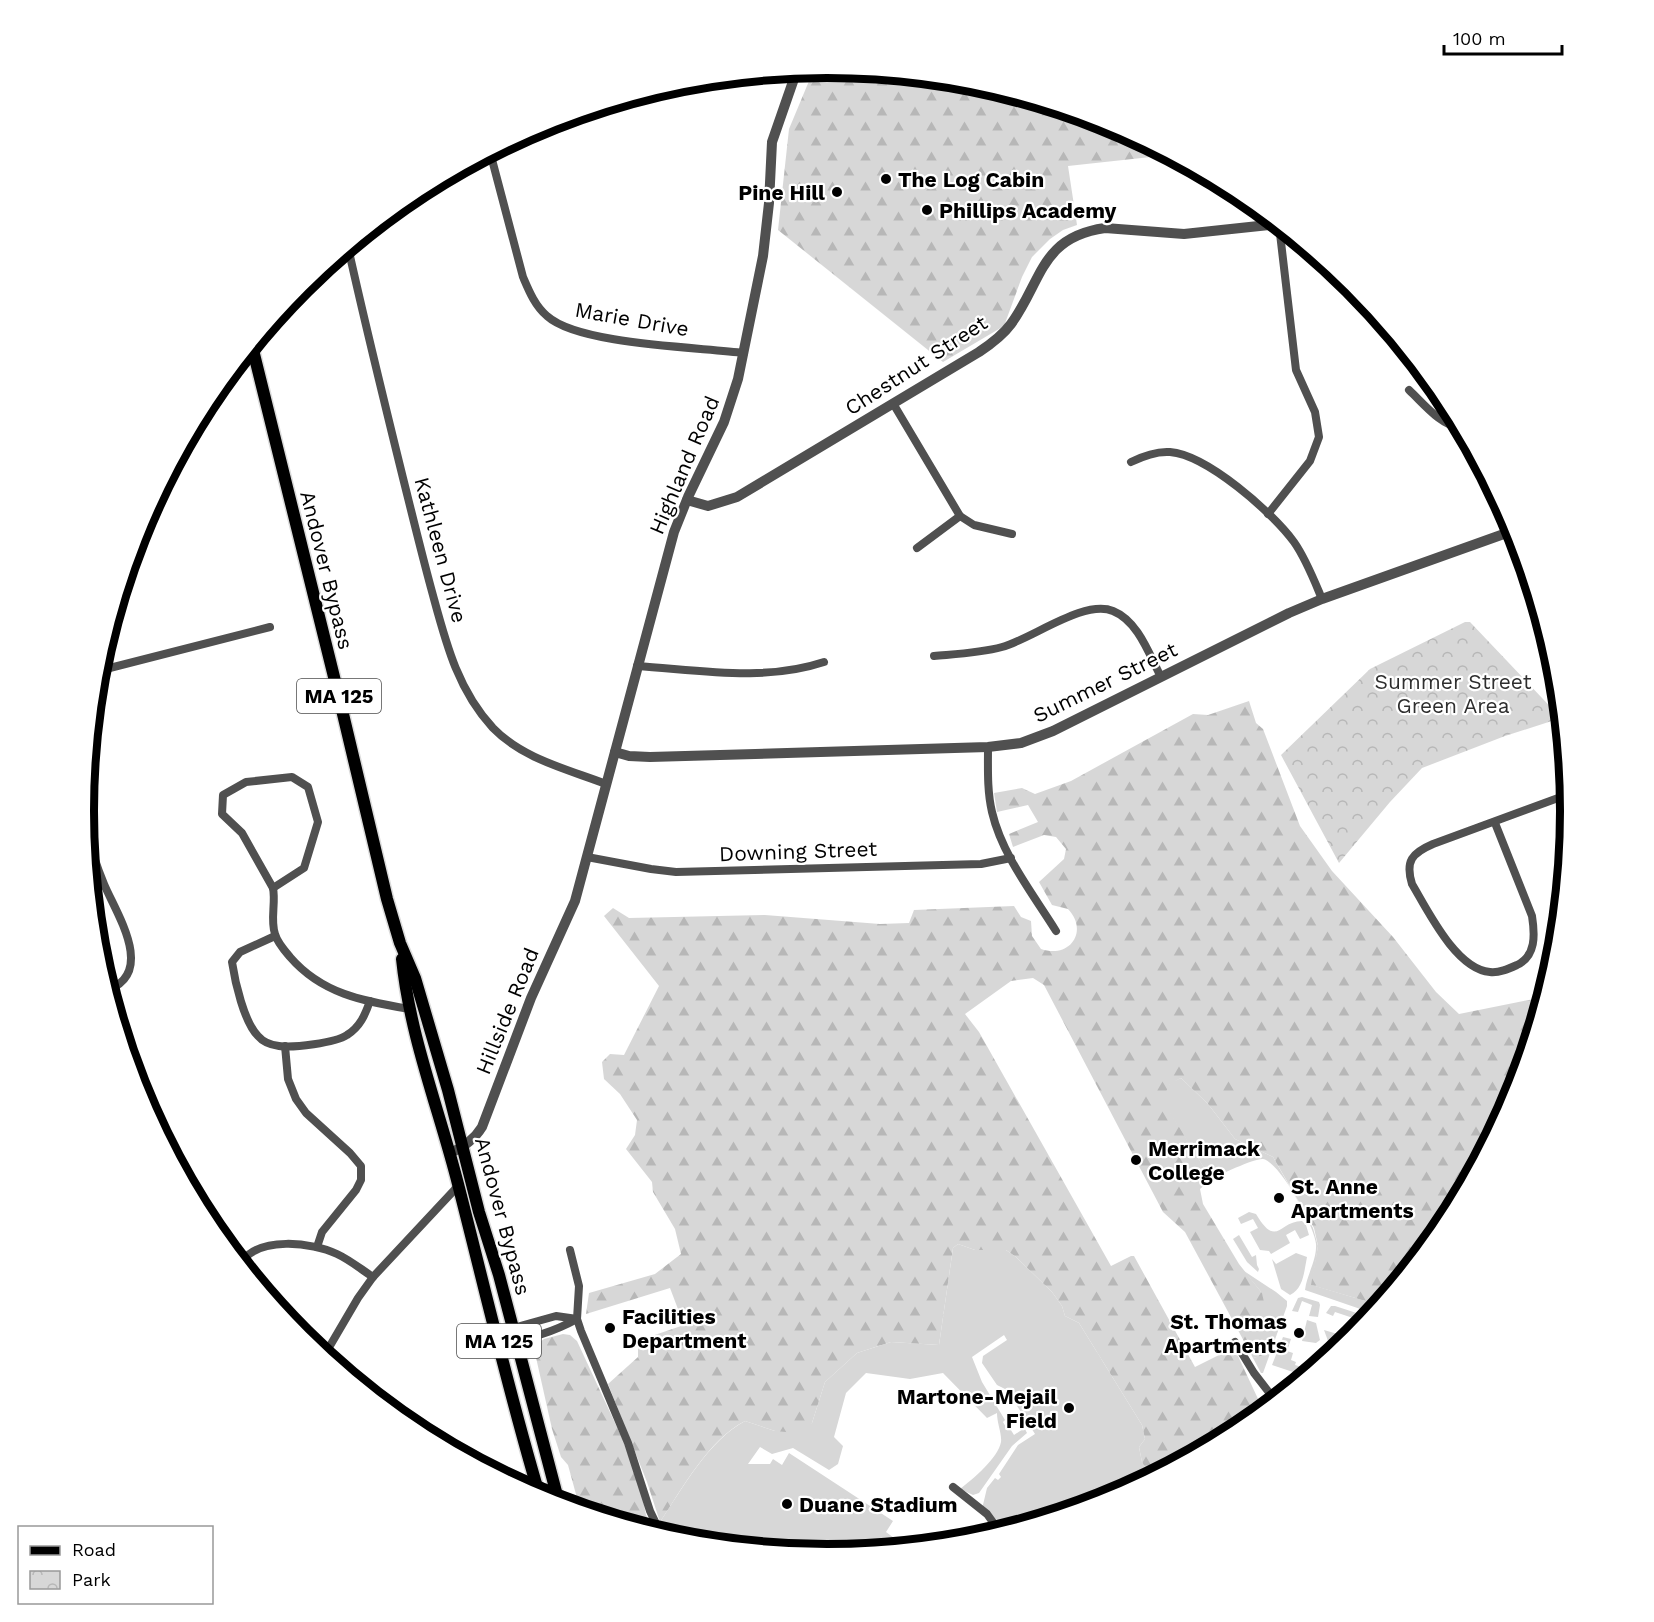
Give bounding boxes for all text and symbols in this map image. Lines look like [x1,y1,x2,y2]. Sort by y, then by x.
scale bar [1444,18,1562,56]
text: 100 m [1453,28,1506,49]
place label: The Log Cabin [898,167,1044,192]
marker: The Log Cabin [879,172,893,186]
place label: Pine Hill [738,180,825,205]
marker: Pine Hill [830,185,844,199]
place label: Phillips Academy [939,198,1116,223]
marker: Phillips Academy [920,203,934,217]
street label: Marie Drive [573,297,691,341]
street label: Chestnut Street [840,310,992,420]
street label: Highland Road [644,392,724,538]
street label: Kathleen Drive [410,474,472,626]
street label: Andover Bypass [295,488,359,652]
street label: Summer Street [1029,636,1181,728]
park label: Summer Street Green Area [1375,669,1532,718]
road number: MA 125 [297,679,381,713]
street label: Downing Street [719,836,878,866]
street label: Hillside Road [470,944,544,1078]
street label: Andover Bypass [470,1134,536,1298]
place label: Merrimack College [1148,1136,1261,1185]
marker: Merrimack College [1129,1153,1143,1167]
place label: St. Anne Apartments [1291,1174,1414,1223]
marker: St. Anne Apartments [1272,1191,1286,1205]
place label: Facilities Department [622,1304,746,1353]
place label: St. Thomas Apartments [1164,1309,1287,1358]
marker: Facilities Department [603,1321,617,1335]
road number: MA 125 [457,1324,541,1358]
marker: St. Thomas Apartments [1292,1326,1306,1340]
place label: Martone-Mejail Field [897,1384,1057,1433]
marker: Martone-Mejail Field [1062,1401,1076,1415]
place label: Duane Stadium [799,1492,957,1517]
marker: Duane Stadium [780,1497,794,1511]
legend [18,1526,213,1604]
text: Road [72,1539,116,1560]
text: Park [72,1569,111,1590]

